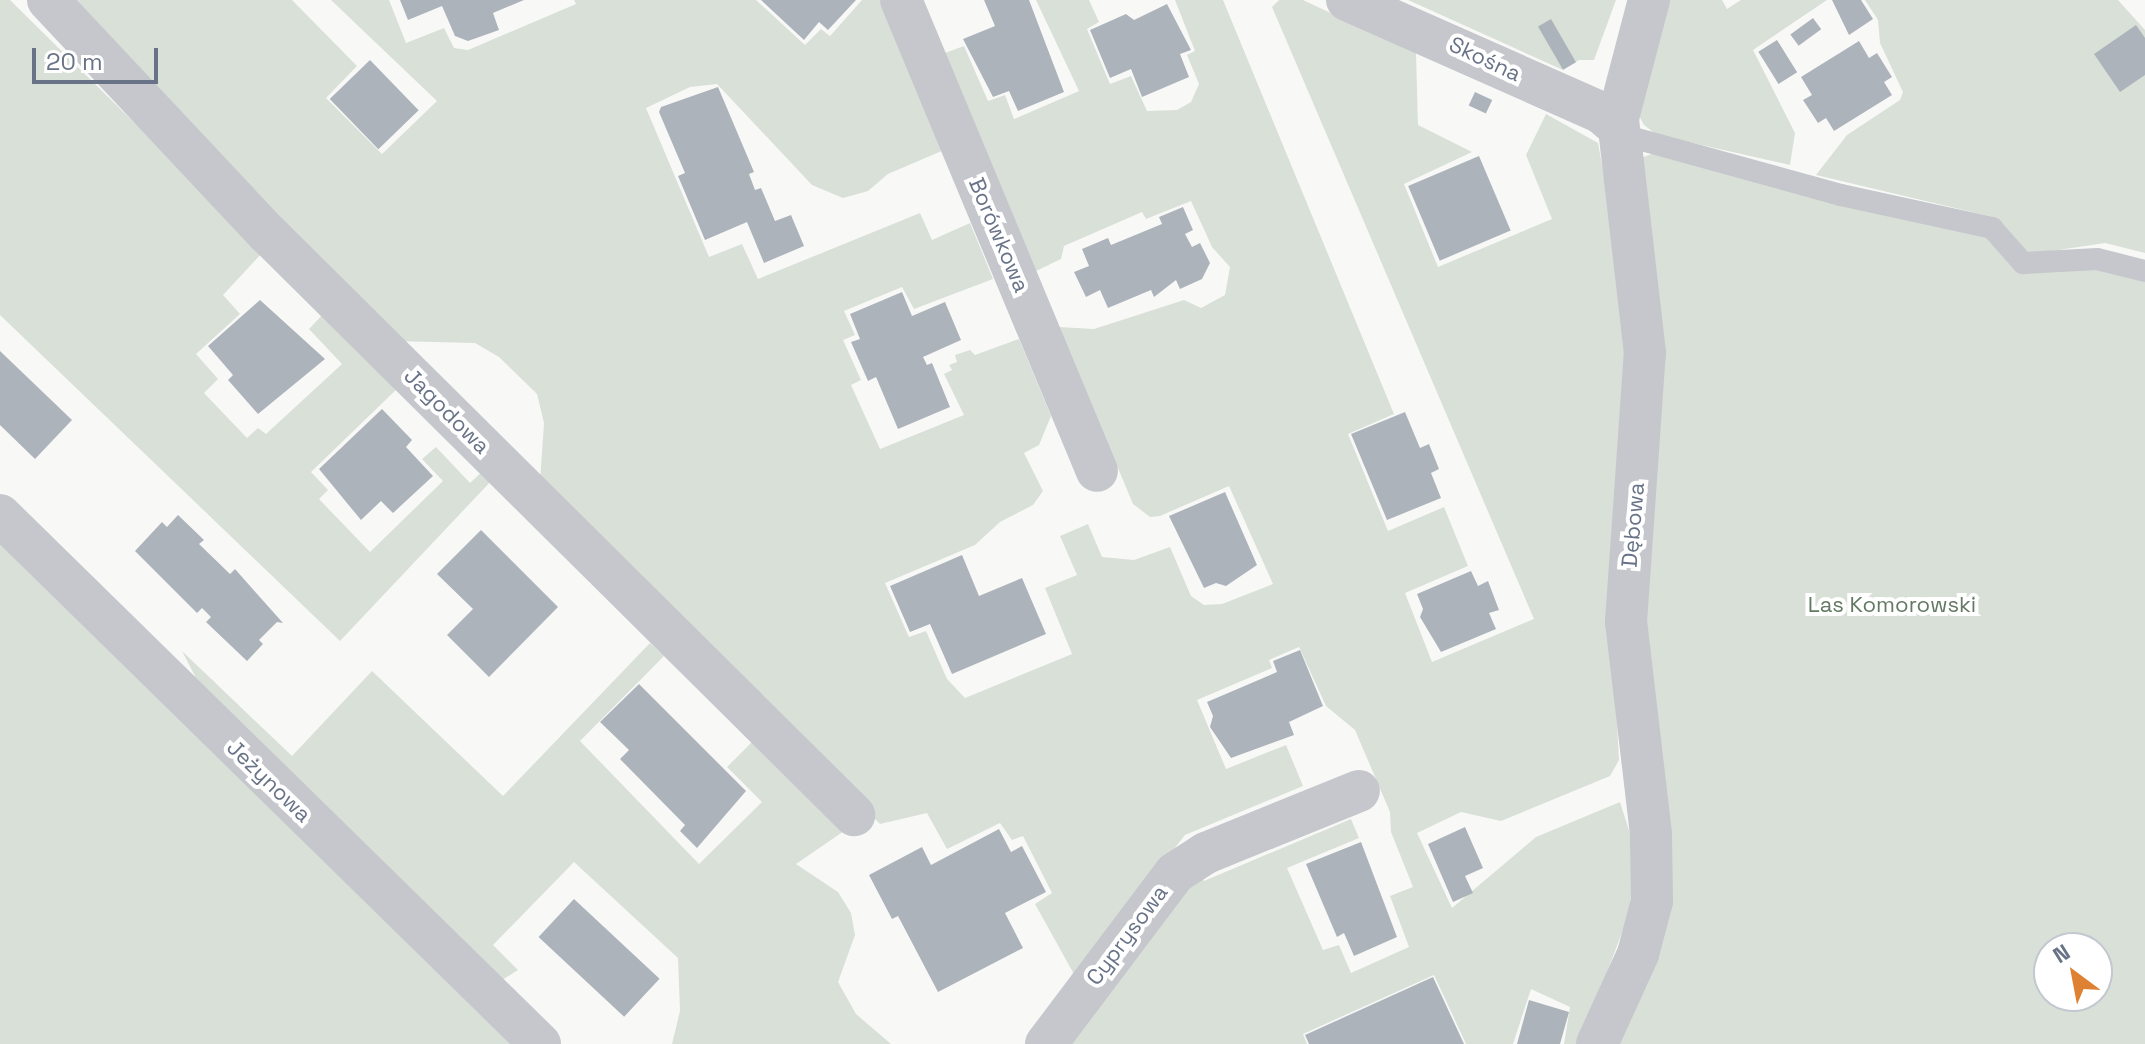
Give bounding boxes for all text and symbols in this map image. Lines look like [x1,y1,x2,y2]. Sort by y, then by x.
street label: Skośna [1445,31,1525,87]
scale bar [36,32,162,82]
text: 20 m [46,46,103,77]
street label: Borówkowa [963,174,1035,296]
street label: Jagodowa [399,363,495,459]
street label: Dębowa [1616,481,1650,569]
park label: Las Komorowski [1808,592,1976,618]
street label: Jeżynowa [221,734,317,828]
street label: Cyprysowa [1081,880,1173,990]
north arrow [2033,932,2113,1012]
text: N [2048,938,2075,969]

